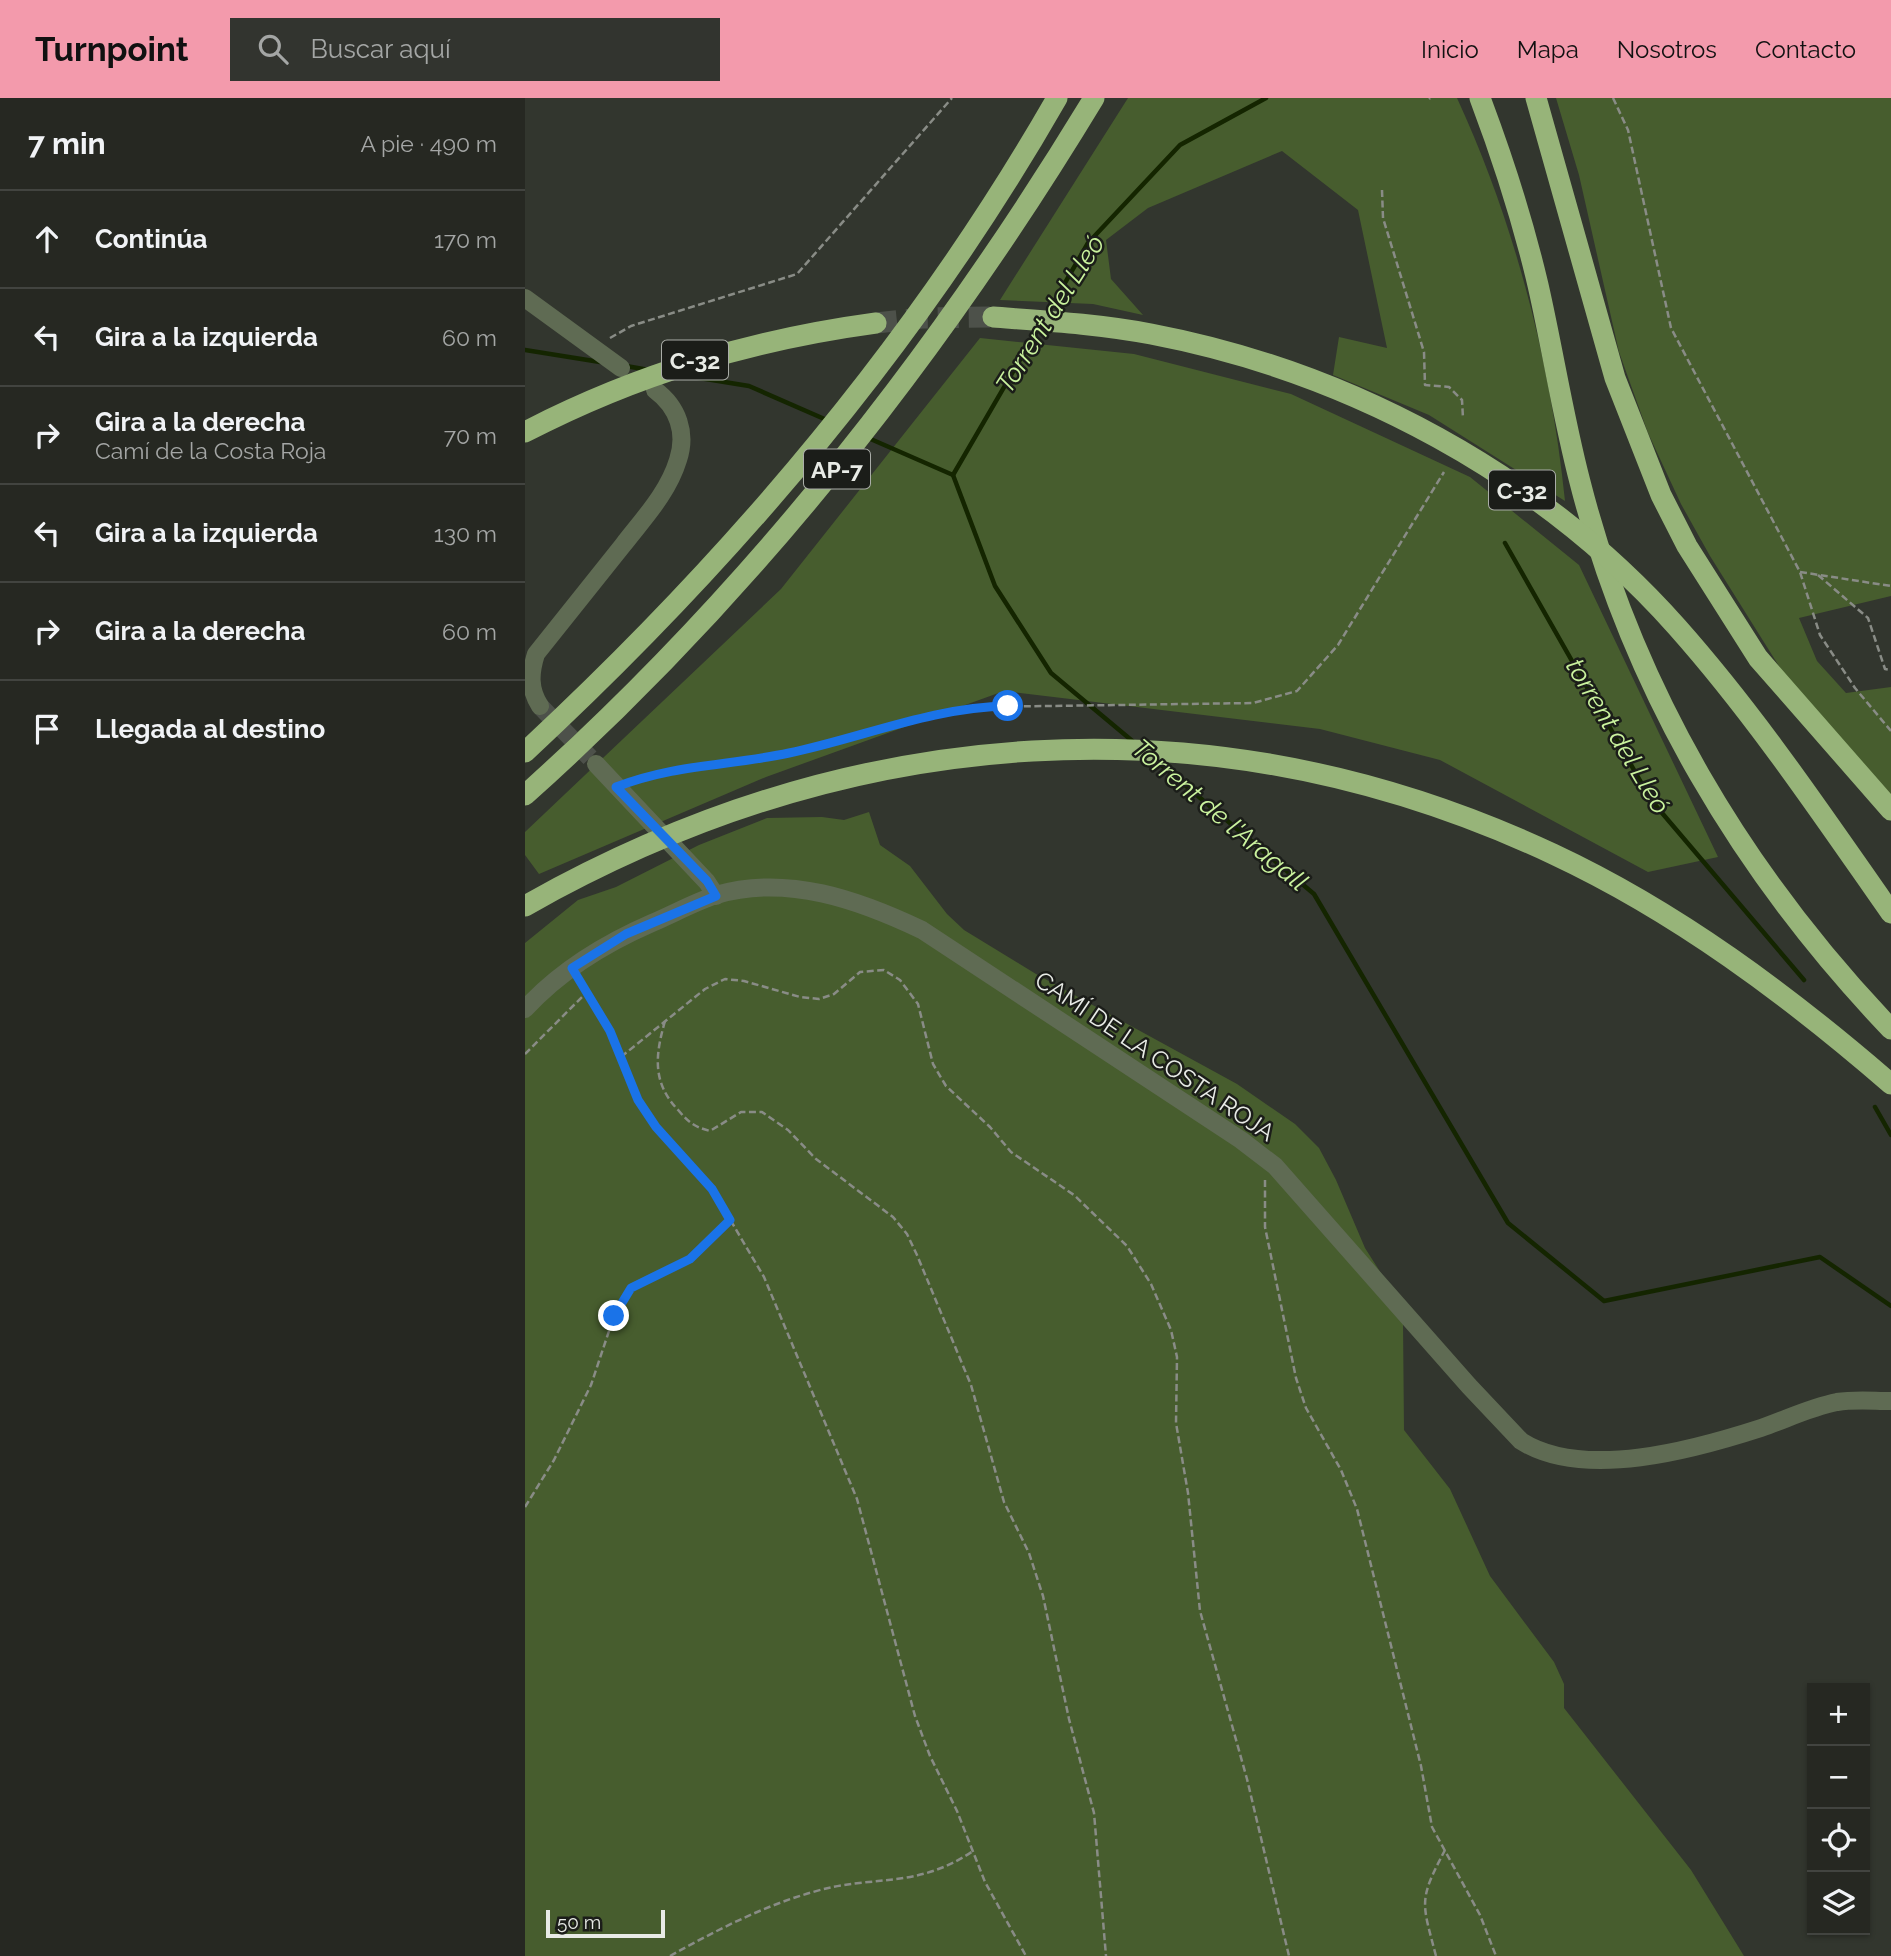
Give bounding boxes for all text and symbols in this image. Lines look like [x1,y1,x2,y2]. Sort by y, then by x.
search box [230,18,720,81]
text: Turnpoint [35,30,188,69]
icon: search [254,30,292,68]
text: Buscar aquí [310,34,451,64]
text: Inicio [1421,35,1479,64]
text: Mapa [1517,35,1579,64]
text: Nosotros [1617,35,1717,64]
text: Contacto [1755,35,1856,64]
text: 7 min [28,126,106,161]
text: A pie · 490 m [360,130,497,157]
icon: ahead [28,220,66,258]
text: Continúa [95,224,207,254]
text: 170 m [434,226,497,253]
water label: Torrent del Lleó [990,230,1110,398]
icon: left [28,318,66,356]
text: Gira a la izquierda [95,322,318,352]
text: 60 m [442,324,497,351]
road number: C-32 [662,341,728,380]
text: Gira a la derecha [95,407,305,437]
icon: right [28,416,66,454]
text: 70 m [444,422,497,449]
text: Camí de la Costa Roja [95,437,326,464]
road number: AP-7 [804,450,870,488]
road number: C-32 [1489,470,1555,510]
icon: left [28,514,66,552]
text: Gira a la izquierda [95,518,318,548]
text: 130 m [434,520,497,547]
icon: right [28,612,66,650]
text: Gira a la derecha [95,616,305,646]
text: 60 m [442,618,497,645]
water label: torrent del Lleó [1560,653,1676,819]
route start [992,690,1023,721]
icon: arrive [28,710,66,748]
text: Llegada al destino [95,714,325,744]
water label: Torrent de l'Aragall [1126,733,1314,897]
street label: CAMÍ DE LA COSTA ROJA [1030,965,1280,1147]
route end [598,1300,629,1331]
map controls [1807,1683,1870,1935]
button: + [1807,1683,1870,1746]
button: − [1807,1746,1870,1809]
button: locate [1807,1809,1870,1872]
button: layers [1807,1872,1870,1935]
scale bar [546,1907,665,1939]
text: 50 m [557,1911,601,1933]

